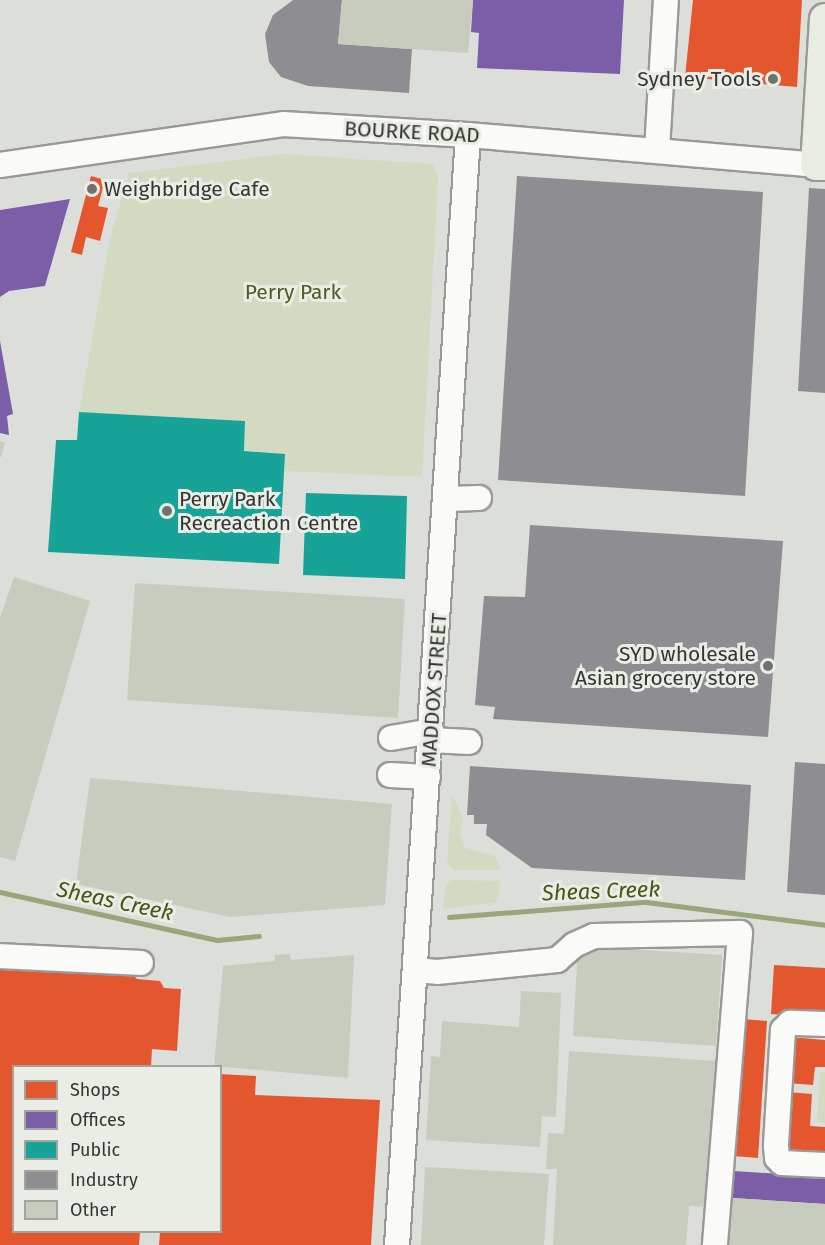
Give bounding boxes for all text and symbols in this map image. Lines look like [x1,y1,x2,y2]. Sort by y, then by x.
place label: Sydney Tools [637,66,761,92]
marker: Sydney Tools [766,72,780,86]
street label: BOURKE ROAD [344,116,480,148]
place label: Weighbridge Cafe [104,176,270,202]
marker: Weighbridge Cafe [85,182,99,196]
park label: Perry Park [245,279,341,305]
place label: Perry Park Recreaction Centre [179,486,358,536]
marker: Perry Park Recreaction Centre [160,504,174,518]
street label: MADDOX STREET [416,612,452,768]
place label: SYD wholesale Asian grocery store [575,641,756,691]
marker: SYD wholesale Asian grocery store [761,659,775,673]
water label: Sheas Creek [54,876,176,926]
water label: Sheas Creek [541,876,661,906]
legend [12,1065,222,1233]
text: Shops [70,1079,120,1101]
text: Offices [70,1109,125,1131]
text: Public [70,1139,120,1161]
text: Industry [70,1169,138,1191]
text: Other [70,1199,116,1221]

